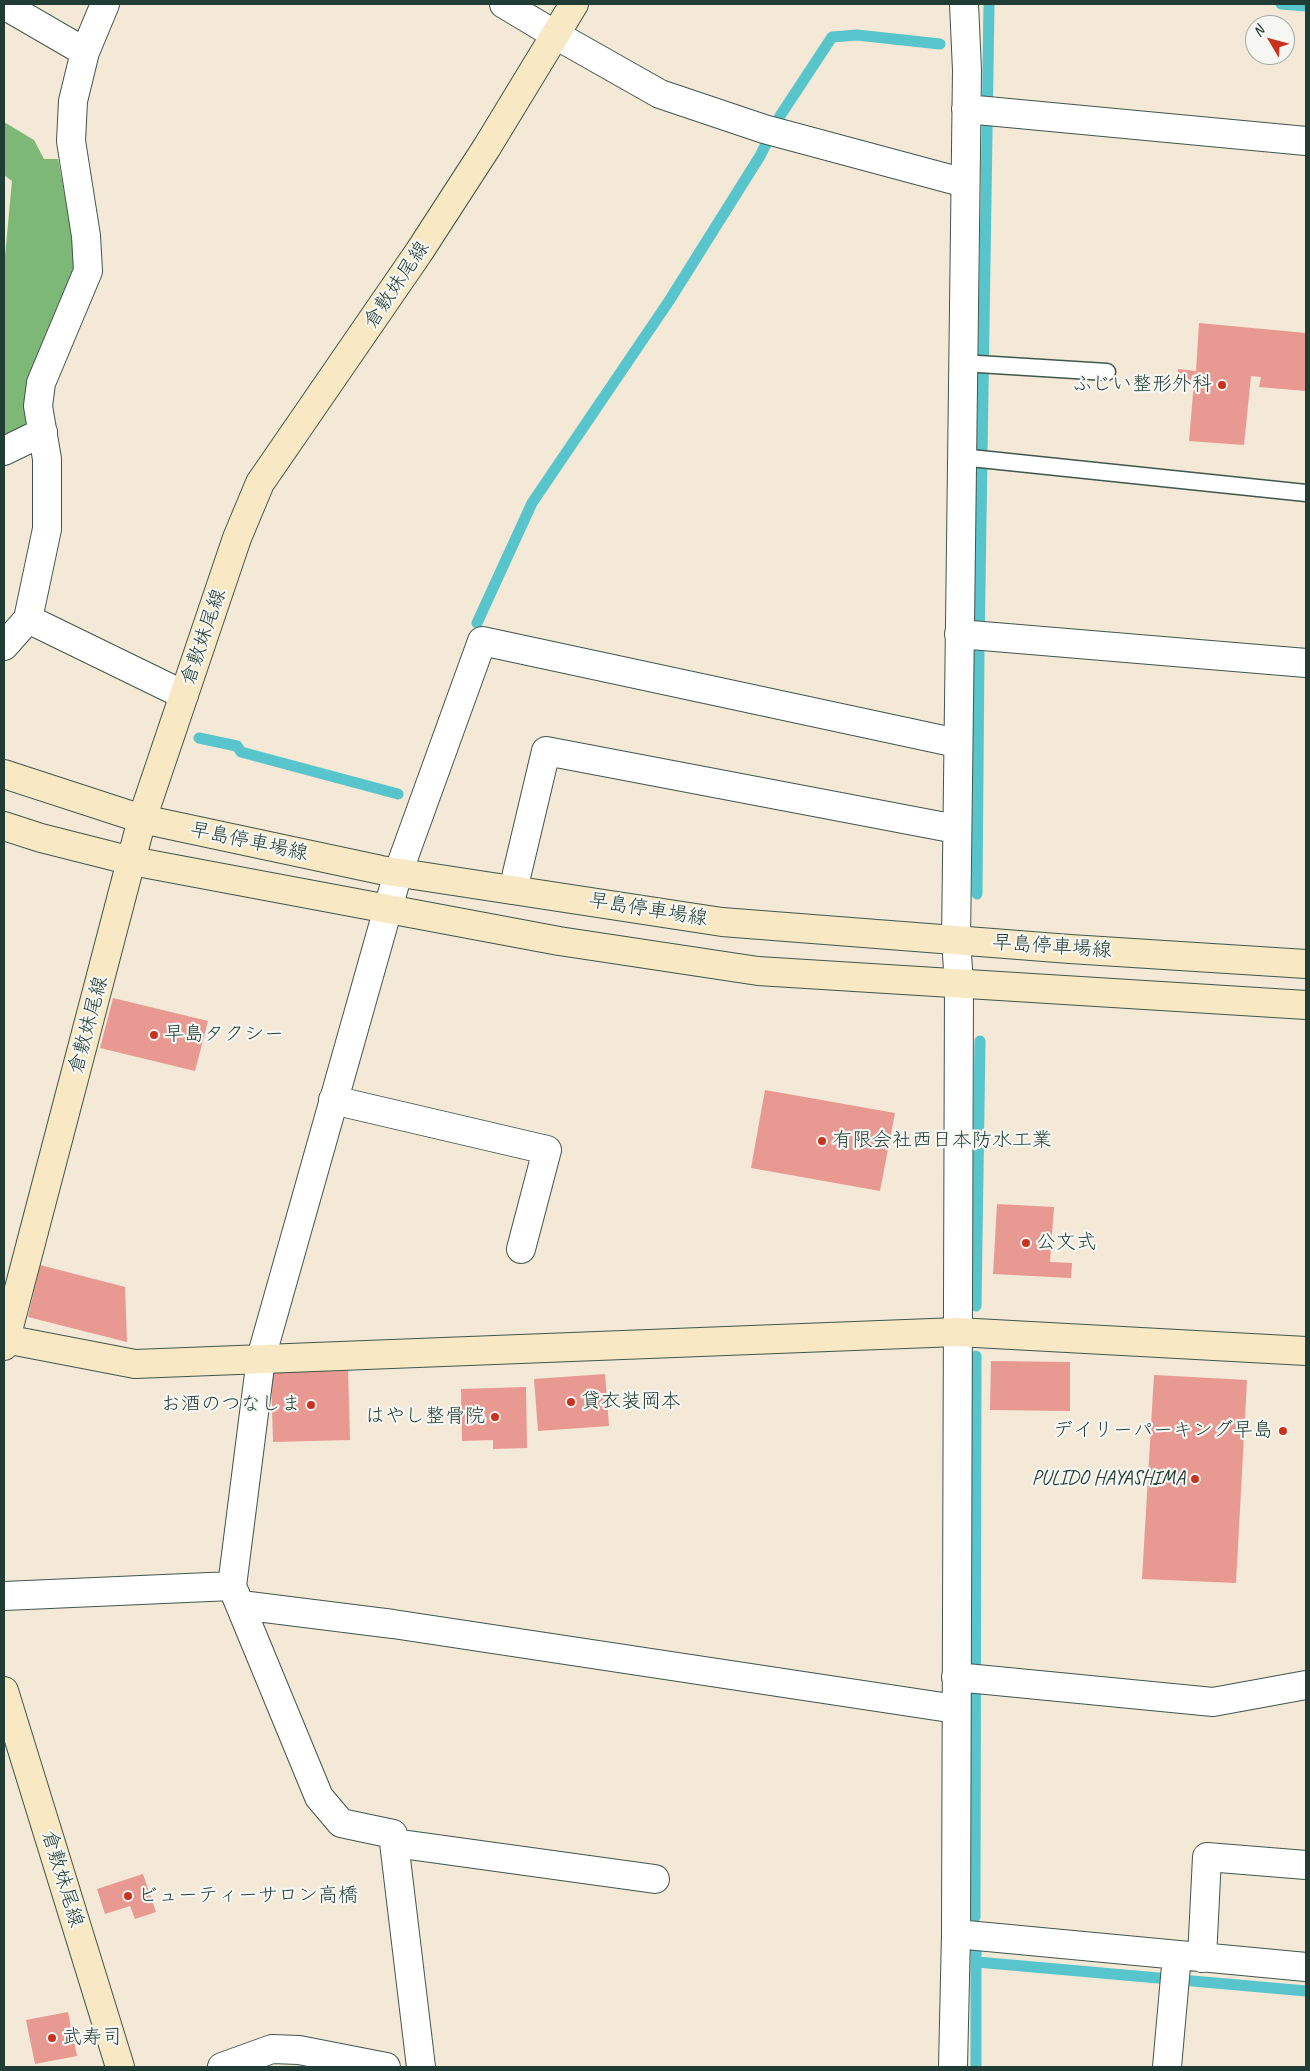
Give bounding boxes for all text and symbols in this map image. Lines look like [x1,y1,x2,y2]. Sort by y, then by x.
north arrow [1245,15,1295,65]
text: N [1249,23,1268,40]
street label: 倉敷妹尾線 [359,237,435,333]
place label: ふじい整形外科 [1072,373,1212,397]
marker: ふじい整形外科 [1216,379,1228,391]
street label: 倉敷妹尾線 [176,586,232,688]
street label: 早島停車場線 [188,818,310,866]
street label: 早島停車場線 [587,889,709,931]
street label: 早島停車場線 [991,931,1113,963]
street label: 倉敷妹尾線 [64,974,114,1076]
place label: 早島タクシー [164,1023,284,1047]
marker: 早島タクシー [148,1029,160,1041]
place label: 有限会社西日本防水工業 [832,1129,1052,1153]
marker: 有限会社西日本防水工業 [816,1135,828,1147]
place label: 公文式 [1036,1231,1096,1255]
marker: 公文式 [1020,1237,1032,1249]
place label: 貸衣装岡本 [581,1390,681,1414]
place label: お酒のつなしま [161,1393,301,1417]
marker: 貸衣装岡本 [565,1396,577,1408]
marker: お酒のつなしま [305,1399,317,1411]
place label: はやし整骨院 [365,1405,485,1429]
marker: はやし整骨院 [489,1411,501,1423]
place label: デイリーパーキング早島 [1053,1419,1273,1443]
marker: デイリーパーキング早島 [1277,1425,1289,1437]
place label: PULIDO HAYASHIMA [1032,1467,1185,1491]
marker: PULIDO HAYASHIMA [1189,1473,1201,1485]
street label: 倉敷妹尾線 [36,1828,88,1930]
place label: ビューティーサロン高橋 [138,1884,358,1908]
marker: ビューティーサロン高橋 [122,1890,134,1902]
place label: 武寿司 [62,2026,122,2050]
marker: 武寿司 [46,2032,58,2044]

